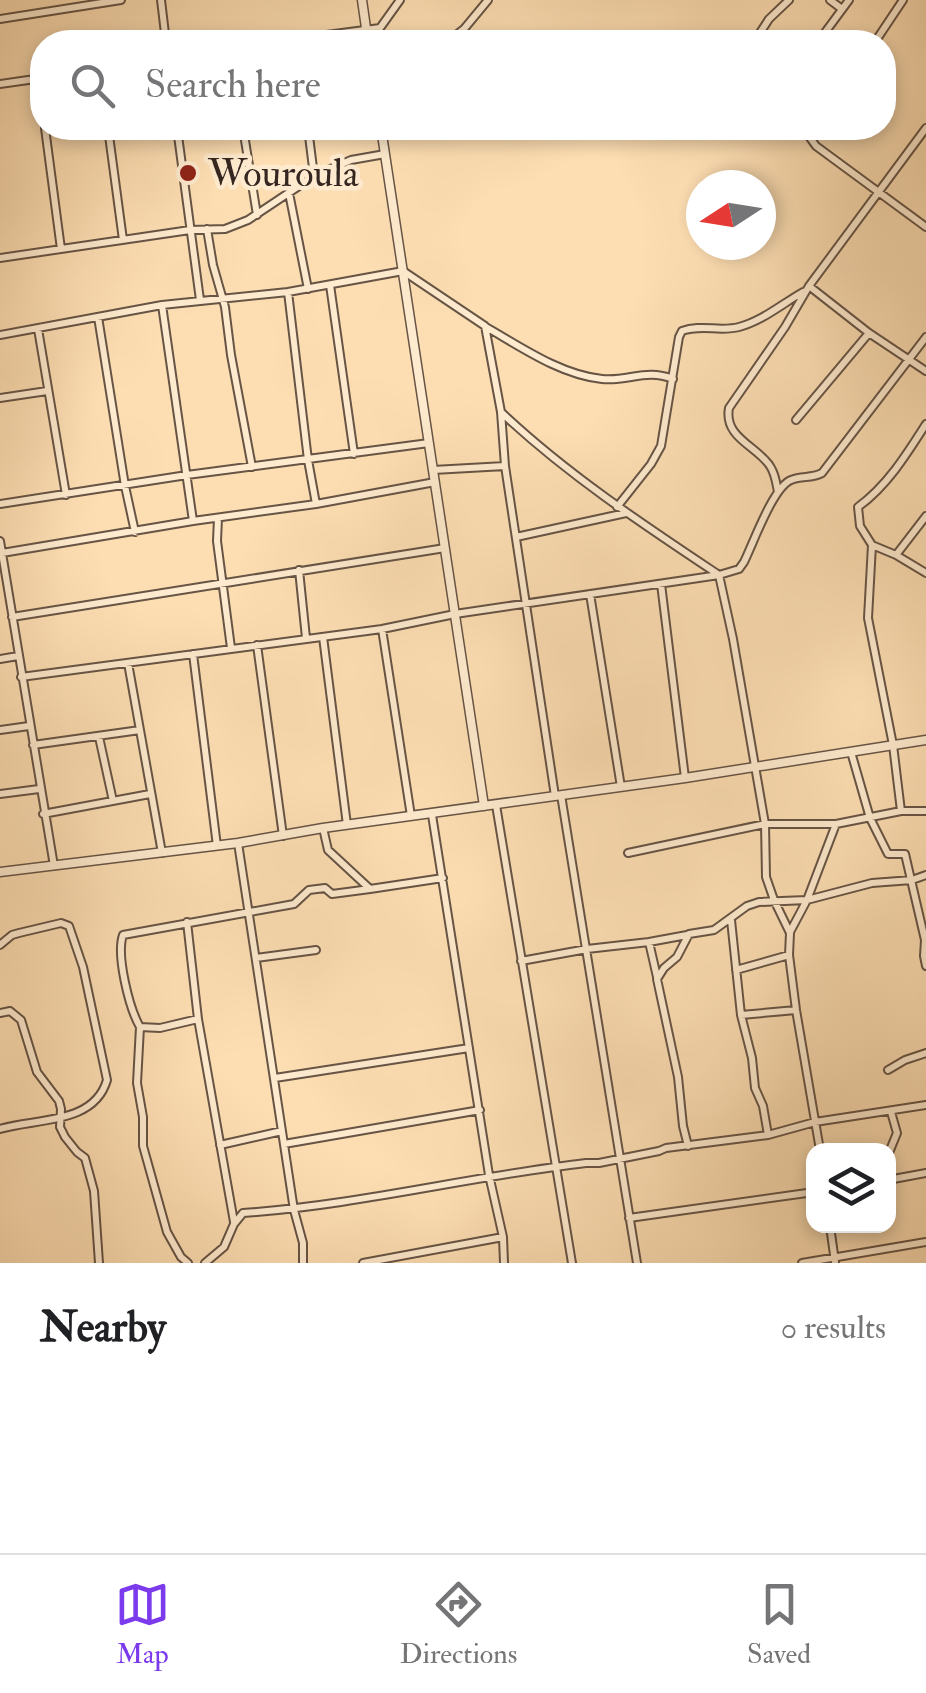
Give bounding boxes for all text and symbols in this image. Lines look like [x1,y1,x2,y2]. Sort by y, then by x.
search box [30,30,896,140]
icon: search [65,58,120,113]
text: Search here [145,61,321,109]
place label: Wouroula [207,150,359,198]
marker: Wouroula [177,162,199,184]
north arrow [686,170,776,260]
map controls [806,1143,896,1233]
button: layers [806,1143,896,1233]
text: Nearby [40,1302,166,1354]
text: 0 results [781,1308,886,1348]
tab: Map [115,1577,170,1672]
tab: Directions [400,1577,517,1672]
tab: Saved [747,1577,811,1672]

